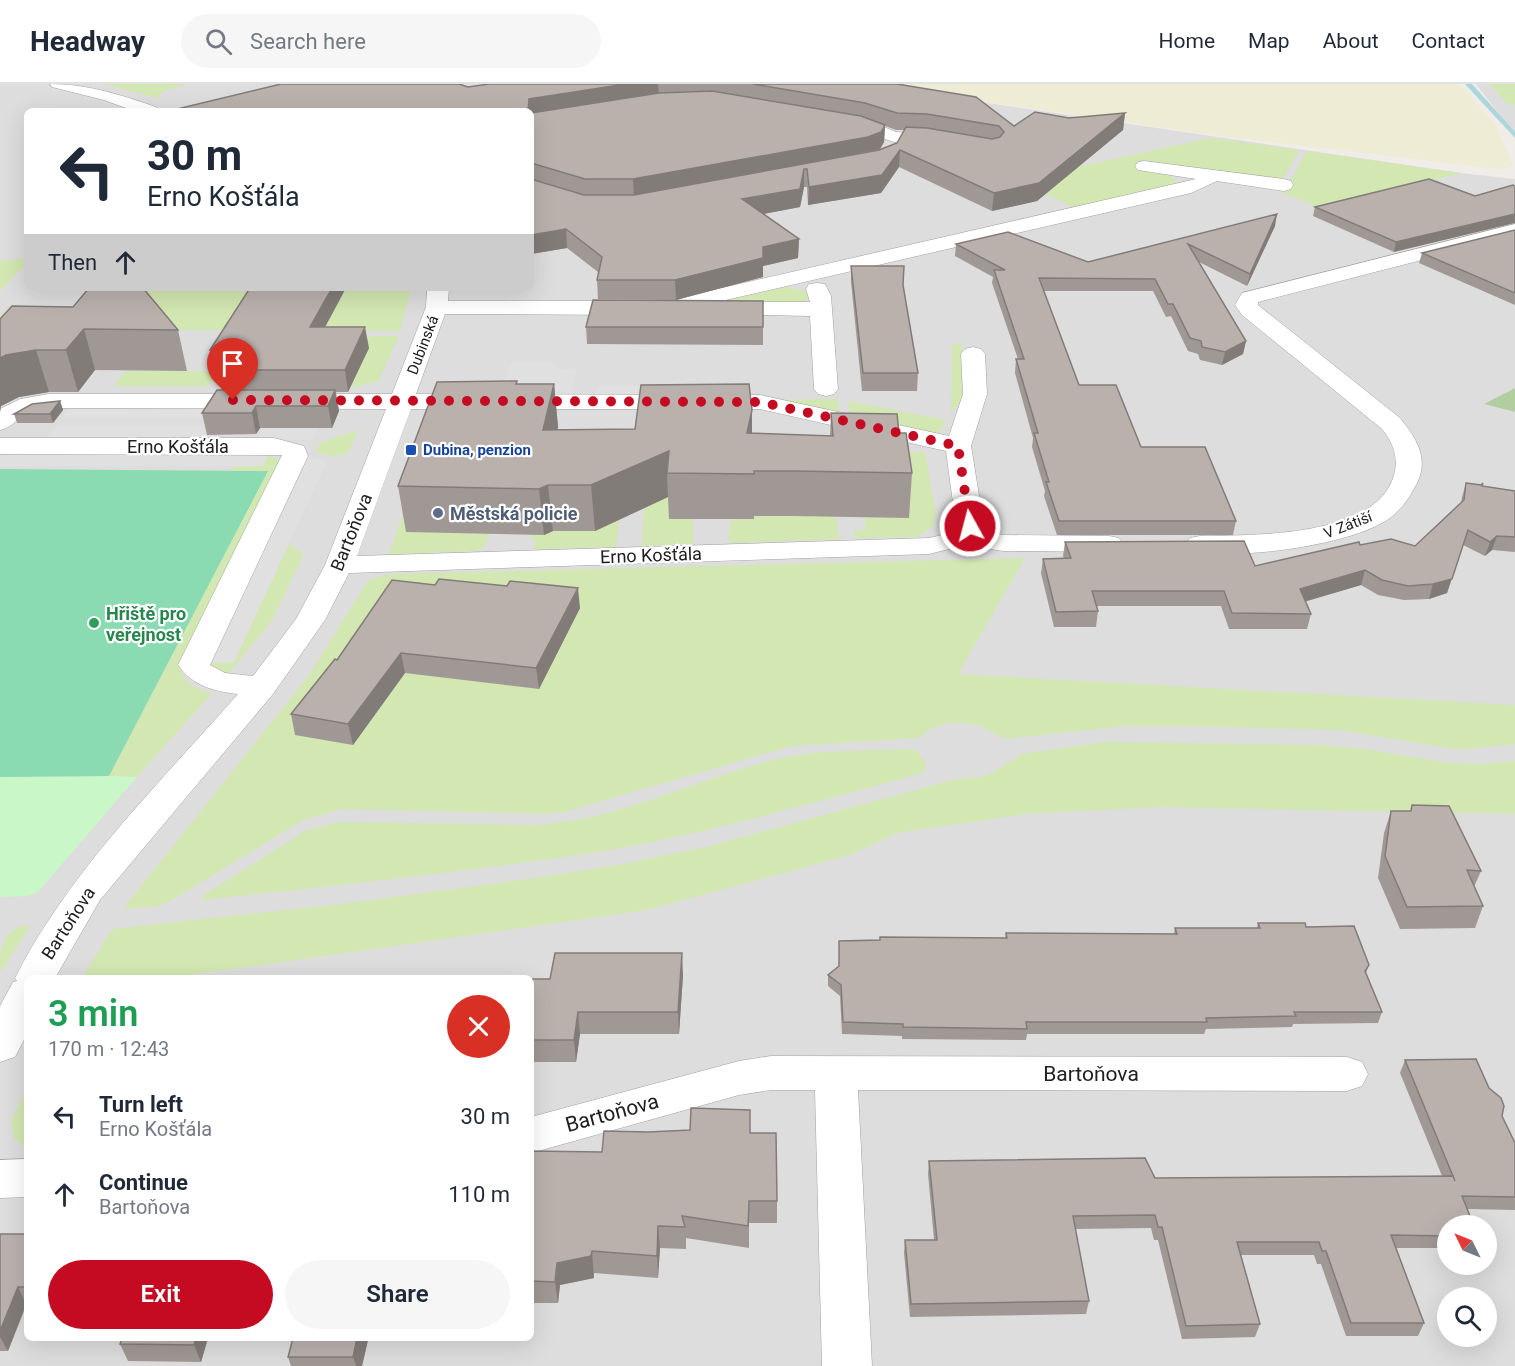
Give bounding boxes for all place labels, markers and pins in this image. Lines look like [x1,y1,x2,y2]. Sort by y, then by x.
pin [207,338,258,400]
place label: Dubina, penzion [423,441,531,459]
marker: Dubina, penzion [404,443,418,457]
place label: Městská policie [450,503,578,524]
marker: Městská policie [431,506,445,520]
place label: Hřiště pro veřejnost [106,603,186,645]
marker: Hřiště pro veřejnost [87,616,101,630]

